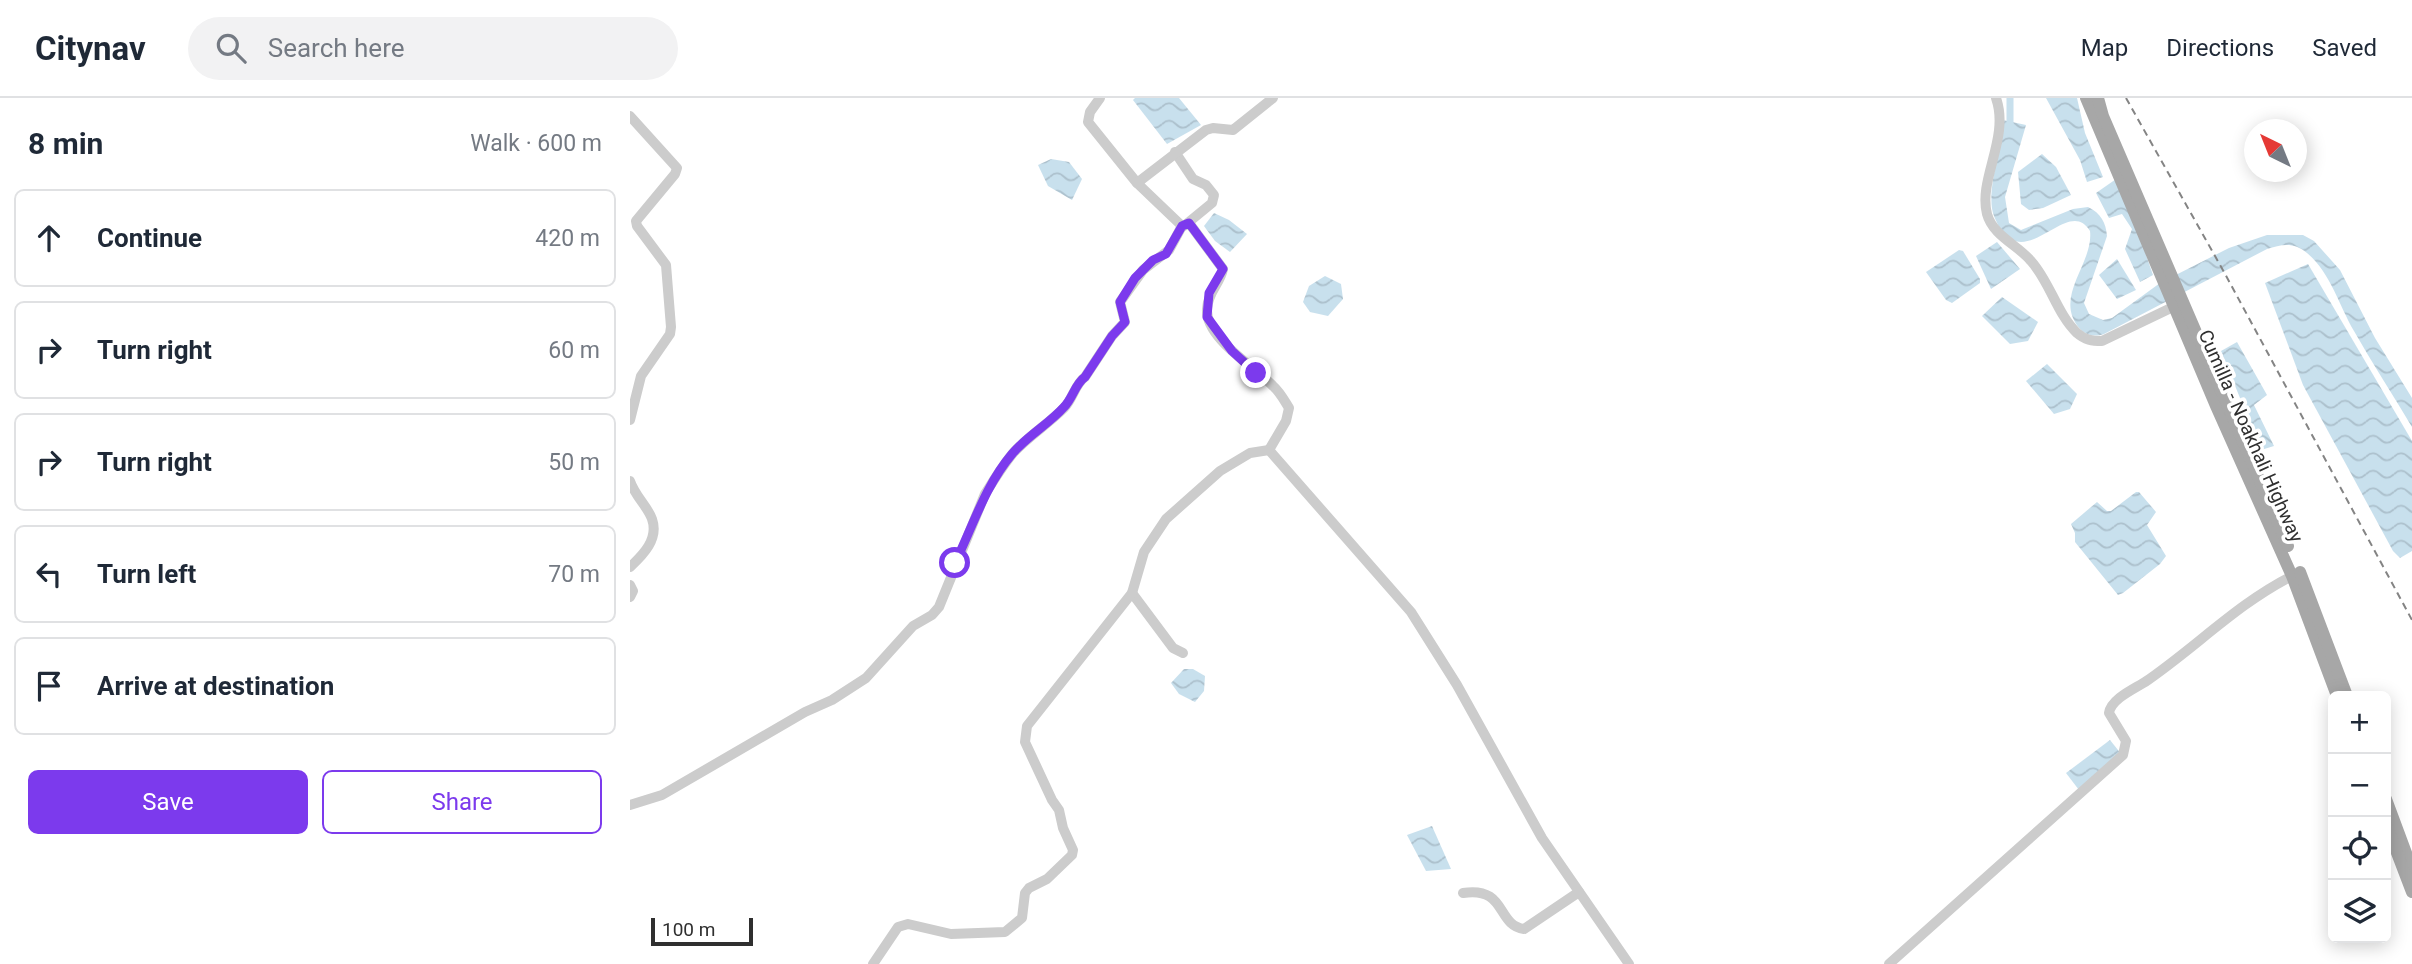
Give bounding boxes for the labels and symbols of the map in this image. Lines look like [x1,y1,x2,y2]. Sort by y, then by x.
north arrow [2244,119,2307,182]
street label: Cumilla - Noakhali Highway [2194,326,2308,546]
route end [1240,357,1271,388]
route start [939,547,970,578]
scale bar [651,915,752,947]

